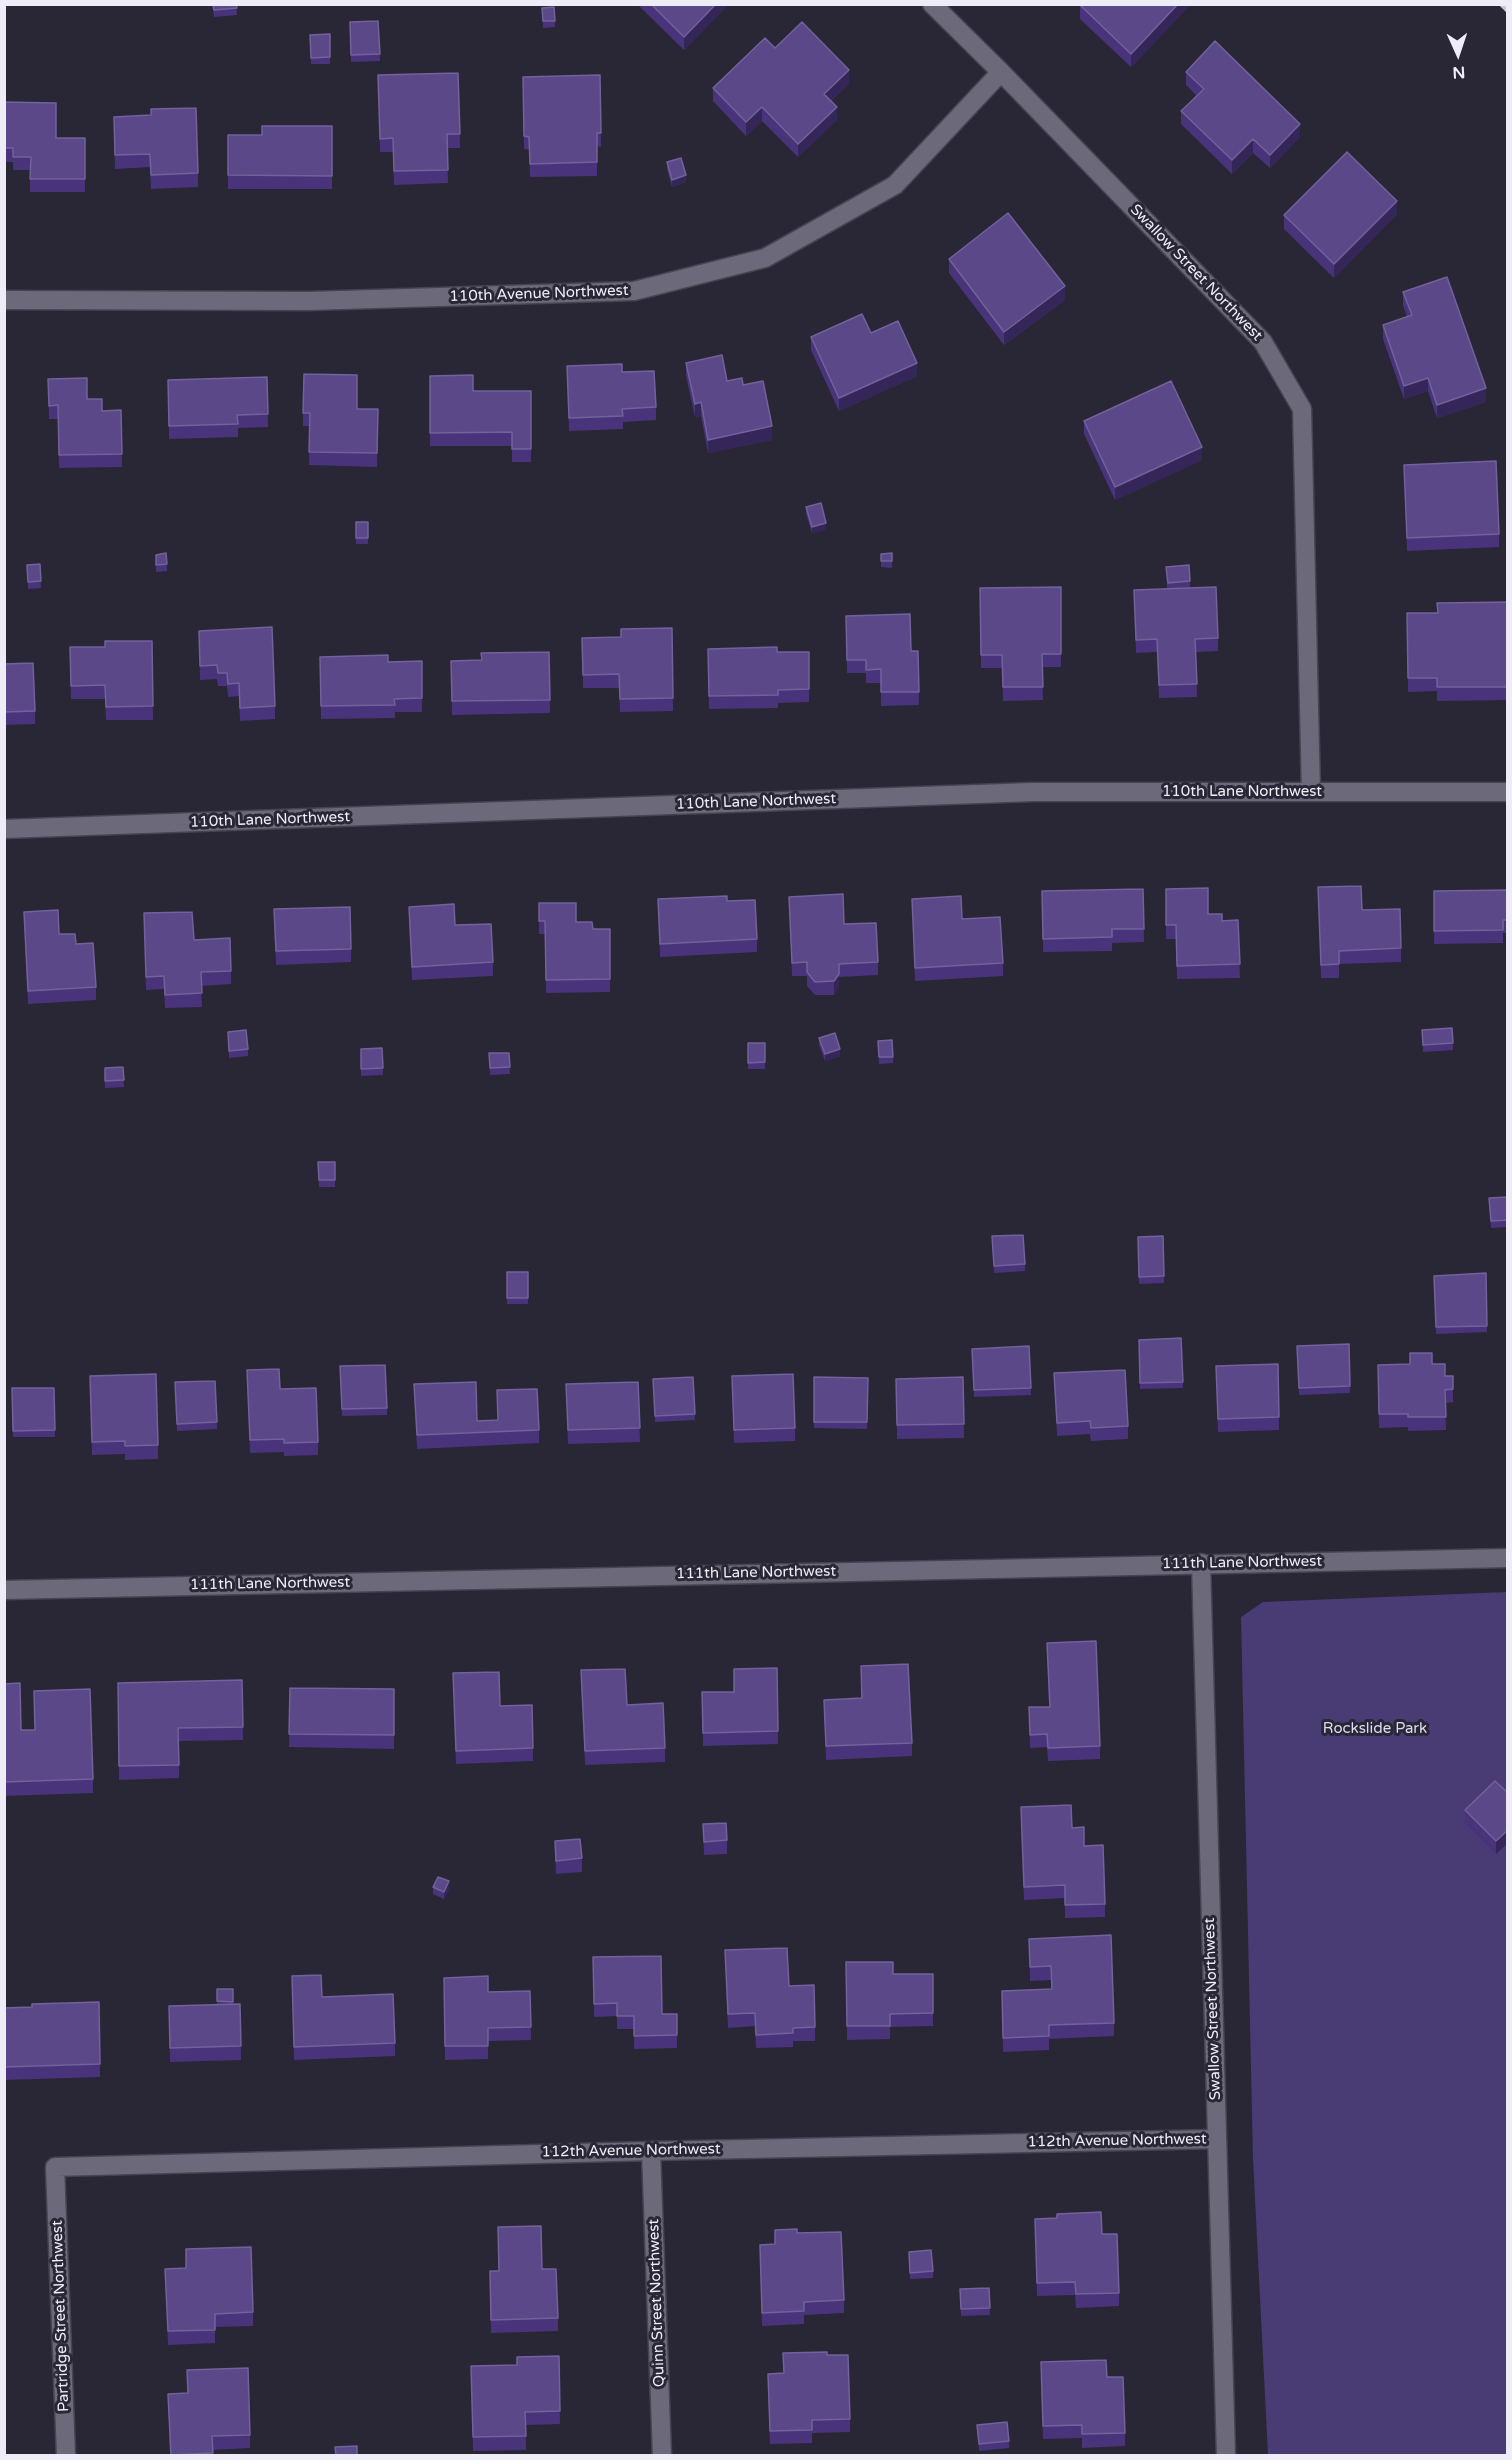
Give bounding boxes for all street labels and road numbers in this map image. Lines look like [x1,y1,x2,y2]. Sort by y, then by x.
street label: Swallow Street Northwest [1126,201,1266,345]
street label: 110th Avenue Northwest [449,282,629,306]
street label: 110th Lane Northwest [1162,783,1322,801]
street label: 110th Lane Northwest [676,790,836,814]
street label: 110th Lane Northwest [190,808,350,832]
street label: 111th Lane Northwest [1162,1553,1322,1573]
street label: 111th Lane Northwest [676,1563,836,1583]
street label: 111th Lane Northwest [190,1574,350,1594]
street label: Swallow Street Northwest [1201,1917,1225,2101]
street label: 112th Avenue Northwest [1027,2130,1207,2152]
street label: 112th Avenue Northwest [541,2140,721,2162]
street label: Quinn Street Northwest [645,2219,669,2387]
street label: Partridge Street Northwest [49,2220,73,2412]

